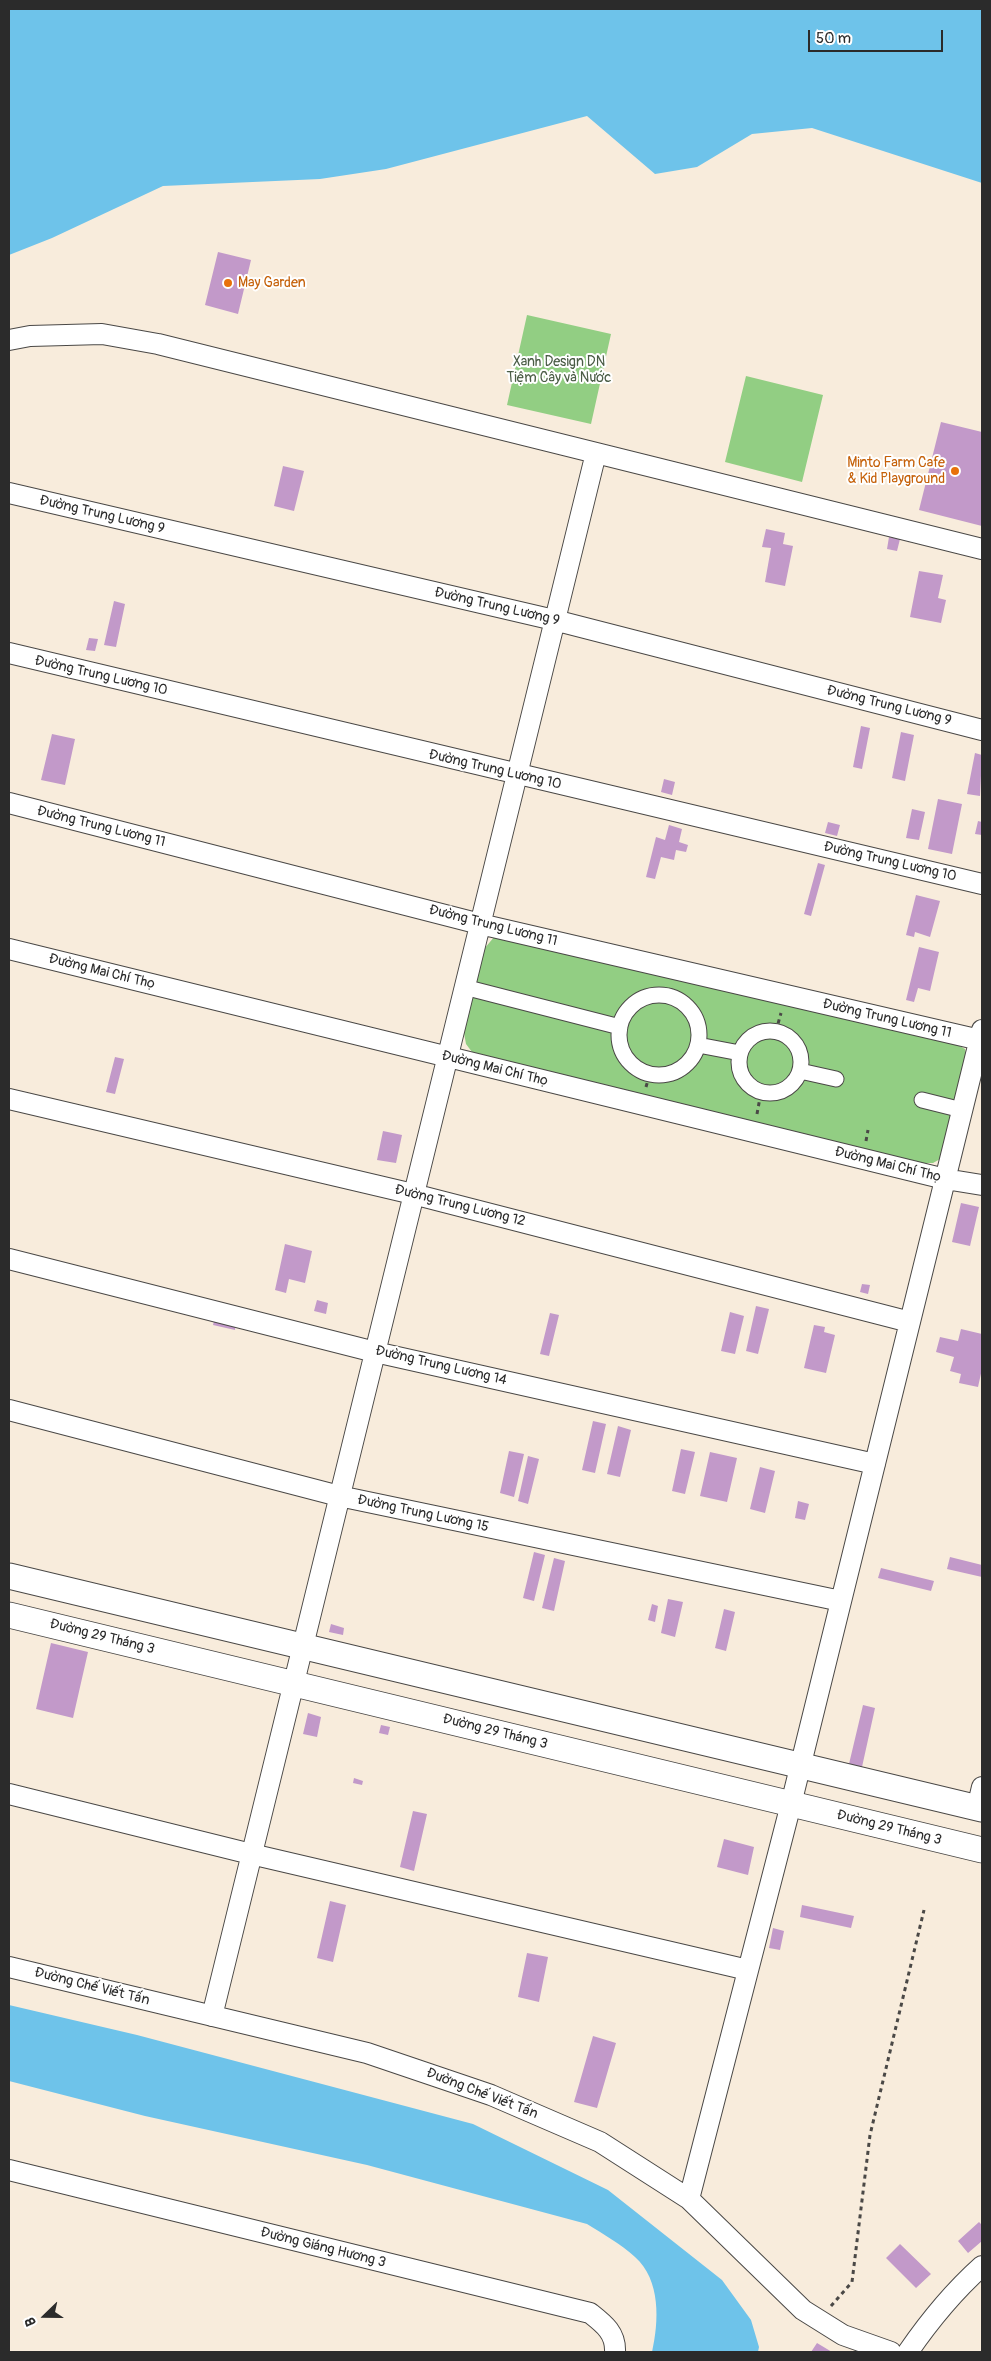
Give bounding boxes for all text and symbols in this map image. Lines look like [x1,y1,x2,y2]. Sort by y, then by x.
scale bar [811,20,946,52]
text: 50 m [816,29,851,48]
place label: May Garden [238,275,306,291]
marker: May Garden [222,277,234,289]
park label: Xanh Design DN Tiệm Cây và Nước [507,354,611,387]
place label: Minto Farm Cafe & Kid Playground [847,455,945,488]
marker: Minto Farm Cafe & Kid Playground [949,465,961,477]
street label: Đường Trung Lương 9 [38,492,166,538]
street label: Đường Trung Lương 9 [433,584,561,630]
street label: Đường Trung Lương 10 [33,653,169,699]
street label: Đường Trung Lương 9 [825,682,953,730]
street label: Đường Trung Lương 10 [427,747,563,793]
street label: Đường Trung Lương 11 [35,803,167,851]
street label: Đường Trung Lương 10 [822,839,958,885]
street label: Đường Trung Lương 11 [427,902,559,950]
street label: Đường Mai Chí Thọ [47,951,157,993]
street label: Đường Trung Lương 11 [821,996,953,1042]
street label: Đường Mai Chí Thọ [440,1048,550,1090]
street label: Đường Mai Chí Thọ [833,1144,943,1186]
street label: Đường Trung Lương 12 [393,1182,527,1230]
street label: Đường Trung Lương 14 [374,1343,508,1389]
street label: Đường Trung Lương 15 [356,1492,490,1536]
street label: Đường 29 Tháng 3 [48,1616,156,1658]
street label: Đường 29 Tháng 3 [441,1711,549,1753]
street label: Đường 29 Tháng 3 [835,1807,943,1849]
street label: Đường Chế Viết Tấn [33,1965,151,2009]
street label: Đường Chế Viết Tấn [424,2065,540,2123]
street label: Đường Giáng Hương 3 [259,2224,387,2272]
north arrow [20,2291,70,2341]
text: B [21,2315,40,2329]

